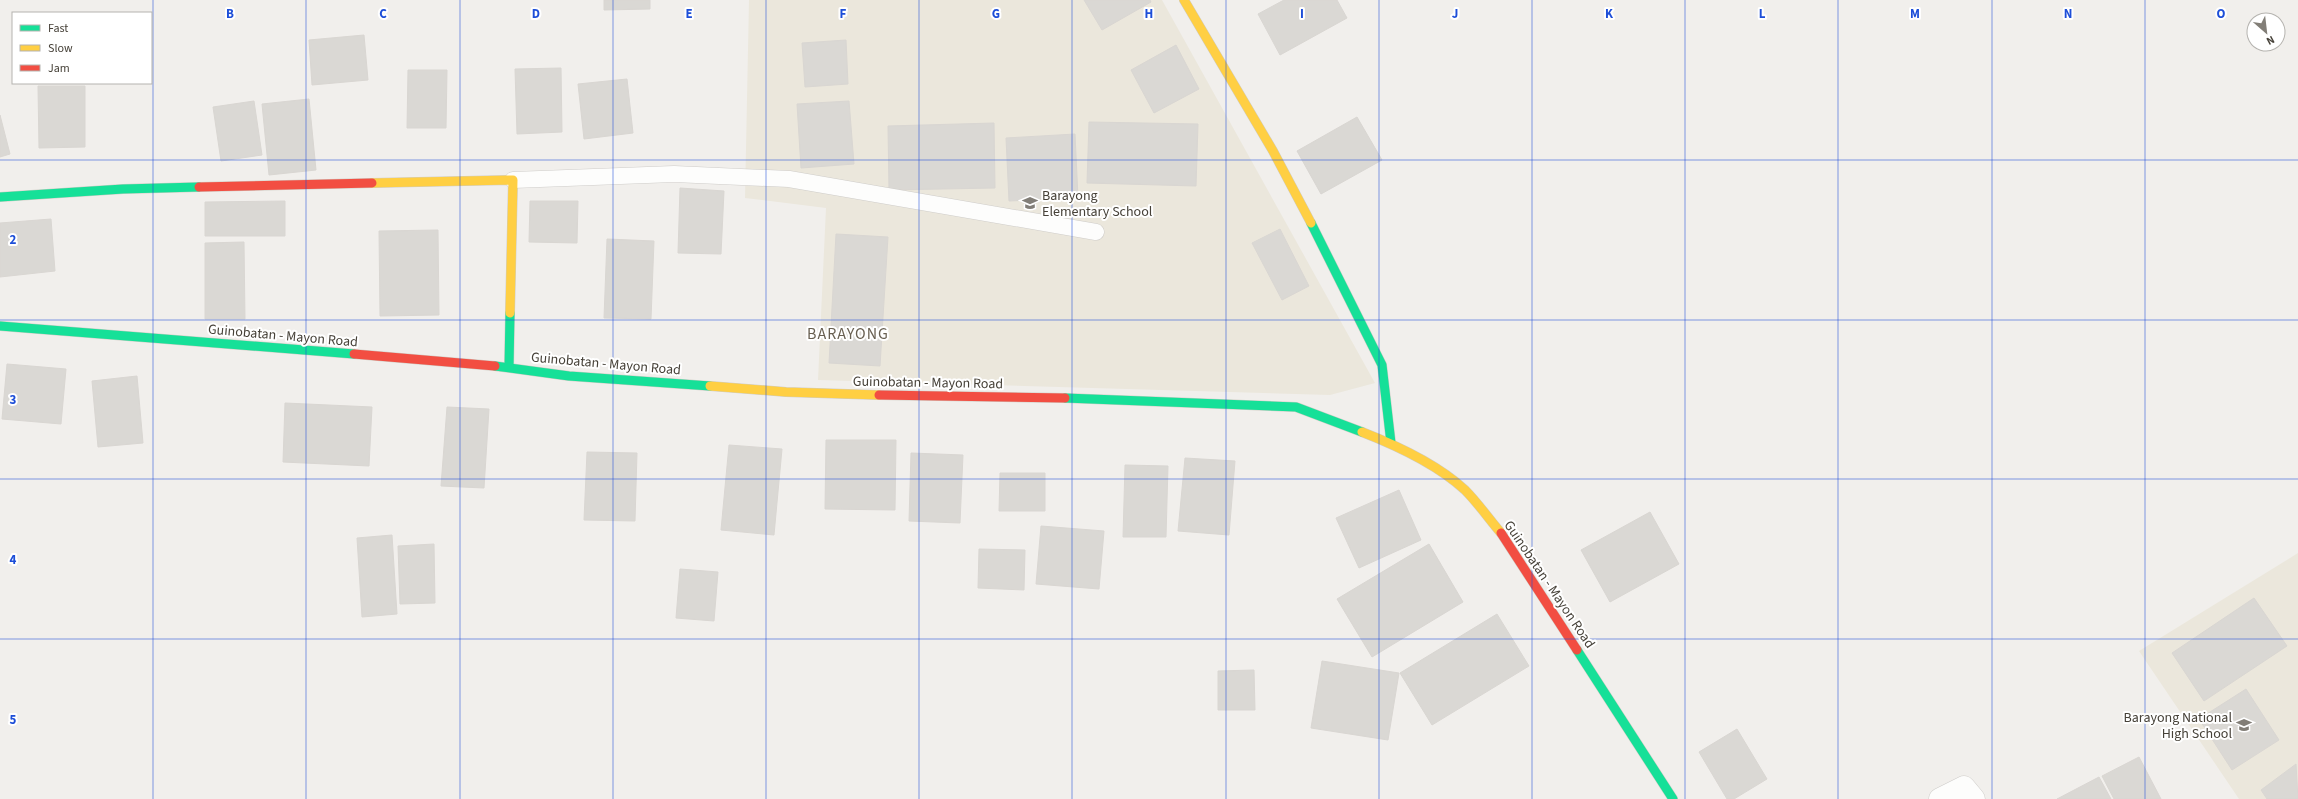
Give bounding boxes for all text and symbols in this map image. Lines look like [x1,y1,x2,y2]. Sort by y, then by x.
text: B [226,5,234,23]
text: C [379,5,387,23]
text: D [532,5,540,23]
text: E [685,5,693,23]
text: F [840,5,847,23]
text: G [992,5,1000,23]
text: H [1145,5,1153,23]
text: I [1300,5,1304,23]
text: J [1452,5,1458,23]
text: K [1605,5,1614,23]
text: L [1759,5,1766,23]
text: M [1910,5,1920,23]
text: N [2064,5,2072,23]
text: O [2217,5,2226,23]
legend [12,12,152,84]
north arrow [2246,12,2286,52]
text: Fast [48,20,68,37]
text: N [2264,32,2277,49]
text: Slow [48,40,73,57]
text: Jam [48,60,70,77]
place label: Barayong Elementary School [1042,186,1153,222]
school or university icon: Barayong Elementary School [1021,194,1039,212]
text: 2 [10,231,17,249]
street label: Guinobatan - Mayon Road [207,319,359,353]
district label: BARAYONG [807,323,889,345]
street label: Guinobatan - Mayon Road [530,347,682,381]
street label: Guinobatan - Mayon Road [853,372,1003,394]
text: 3 [10,391,17,409]
street label: Guinobatan - Mayon Road [1499,517,1599,652]
text: 4 [10,551,17,569]
place label: Barayong National High School [2124,708,2232,744]
text: 5 [10,711,17,729]
school or university icon: Barayong National High School [2235,716,2253,734]

